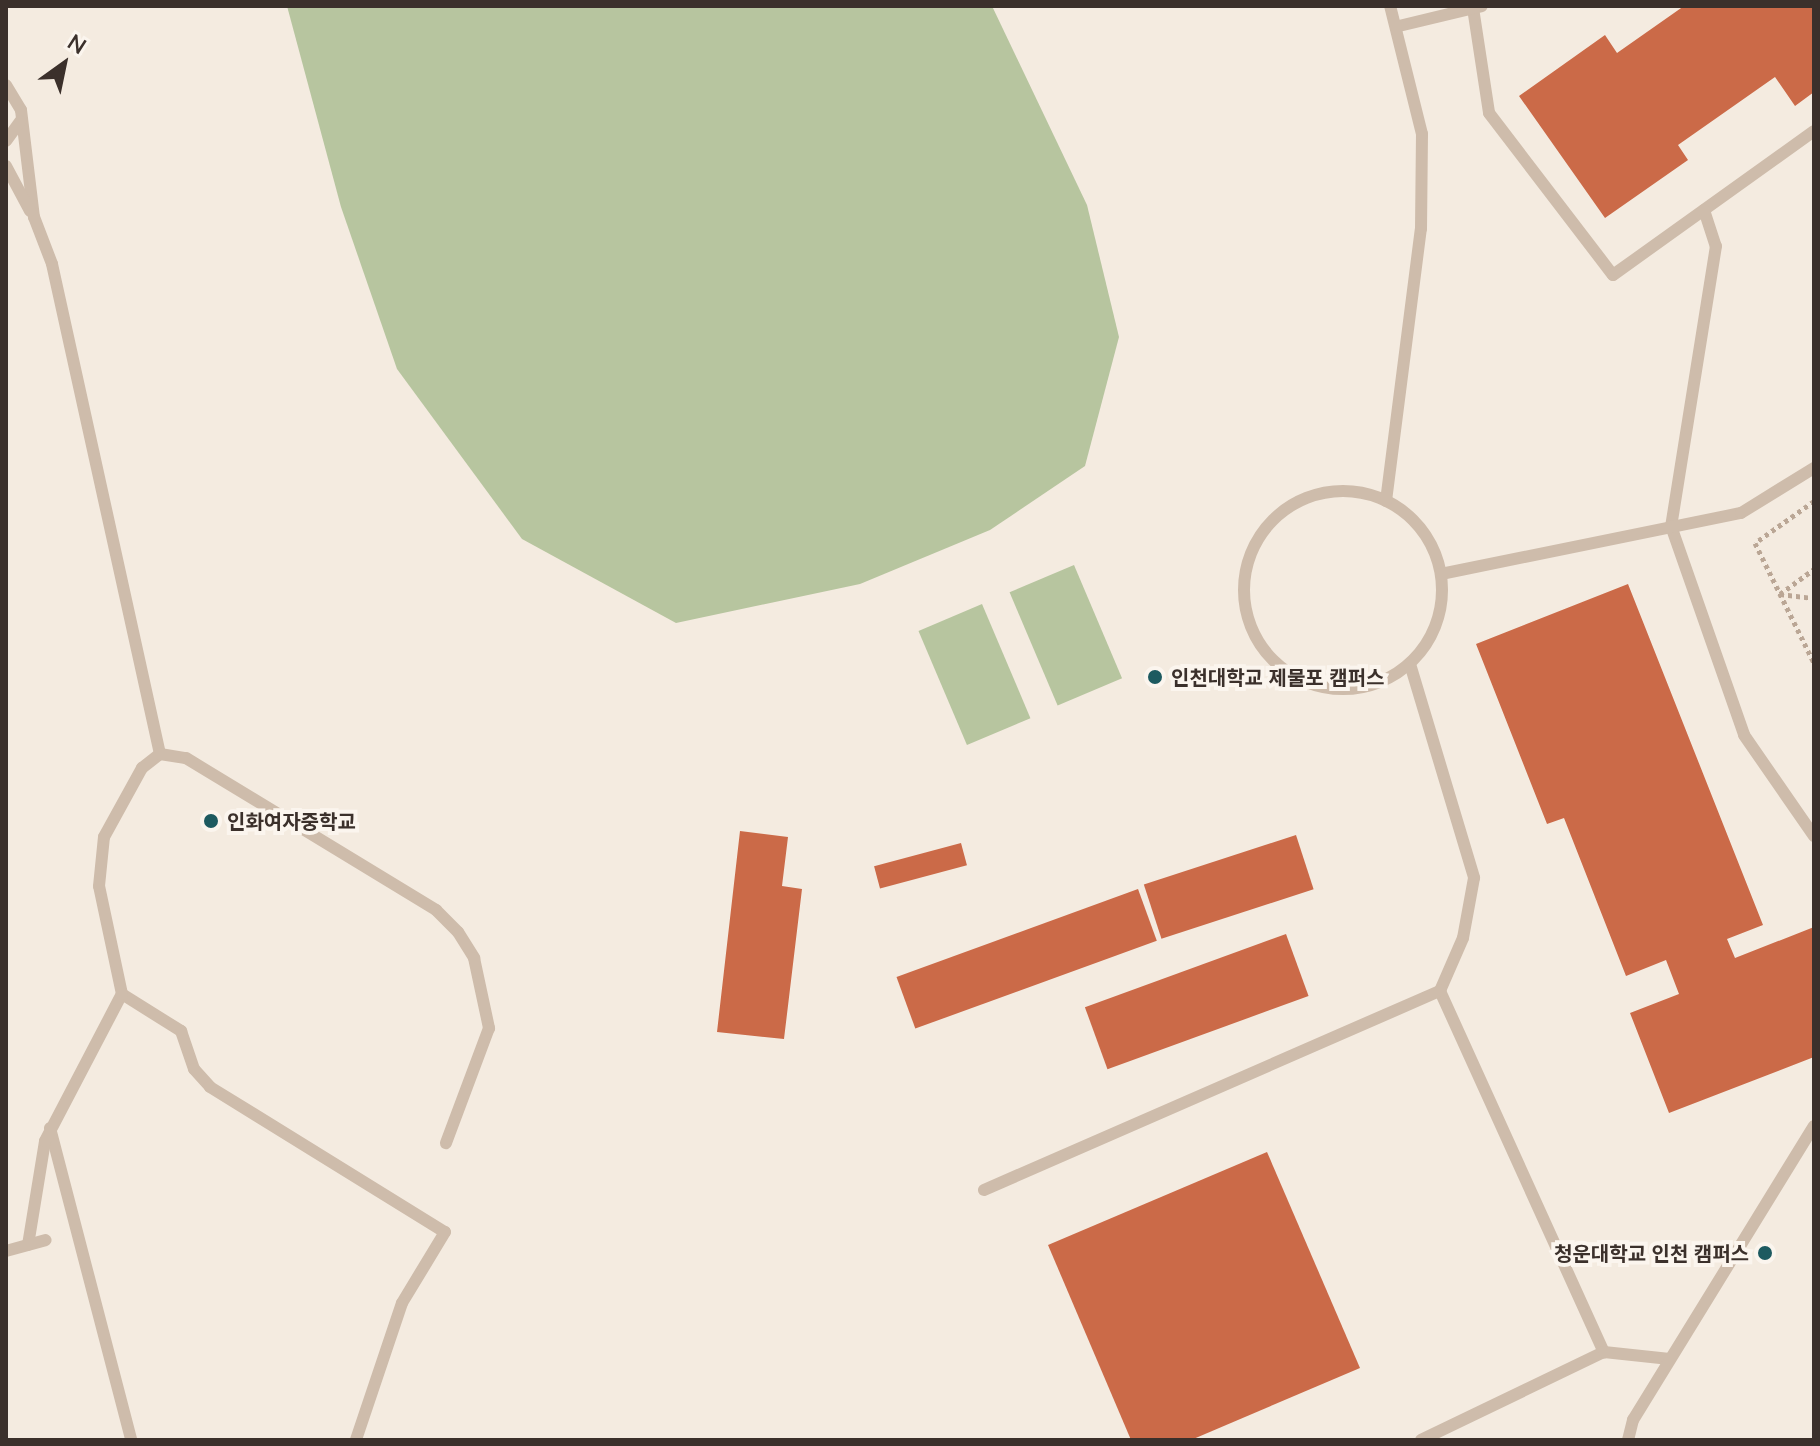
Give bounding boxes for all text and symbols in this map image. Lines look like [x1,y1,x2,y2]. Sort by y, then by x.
north arrow [24,24,104,104]
text: N [62,28,92,60]
place label: 인천대학교 제물포 캠퍼스 [1171,665,1384,689]
marker: 인천대학교 제물포 캠퍼스 [1146,668,1164,686]
place label: 인화여자중학교 [227,809,356,833]
marker: 인화여자중학교 [202,812,220,830]
place label: 청운대학교 인천 캠퍼스 [1554,1241,1749,1265]
marker: 청운대학교 인천 캠퍼스 [1756,1244,1774,1262]

